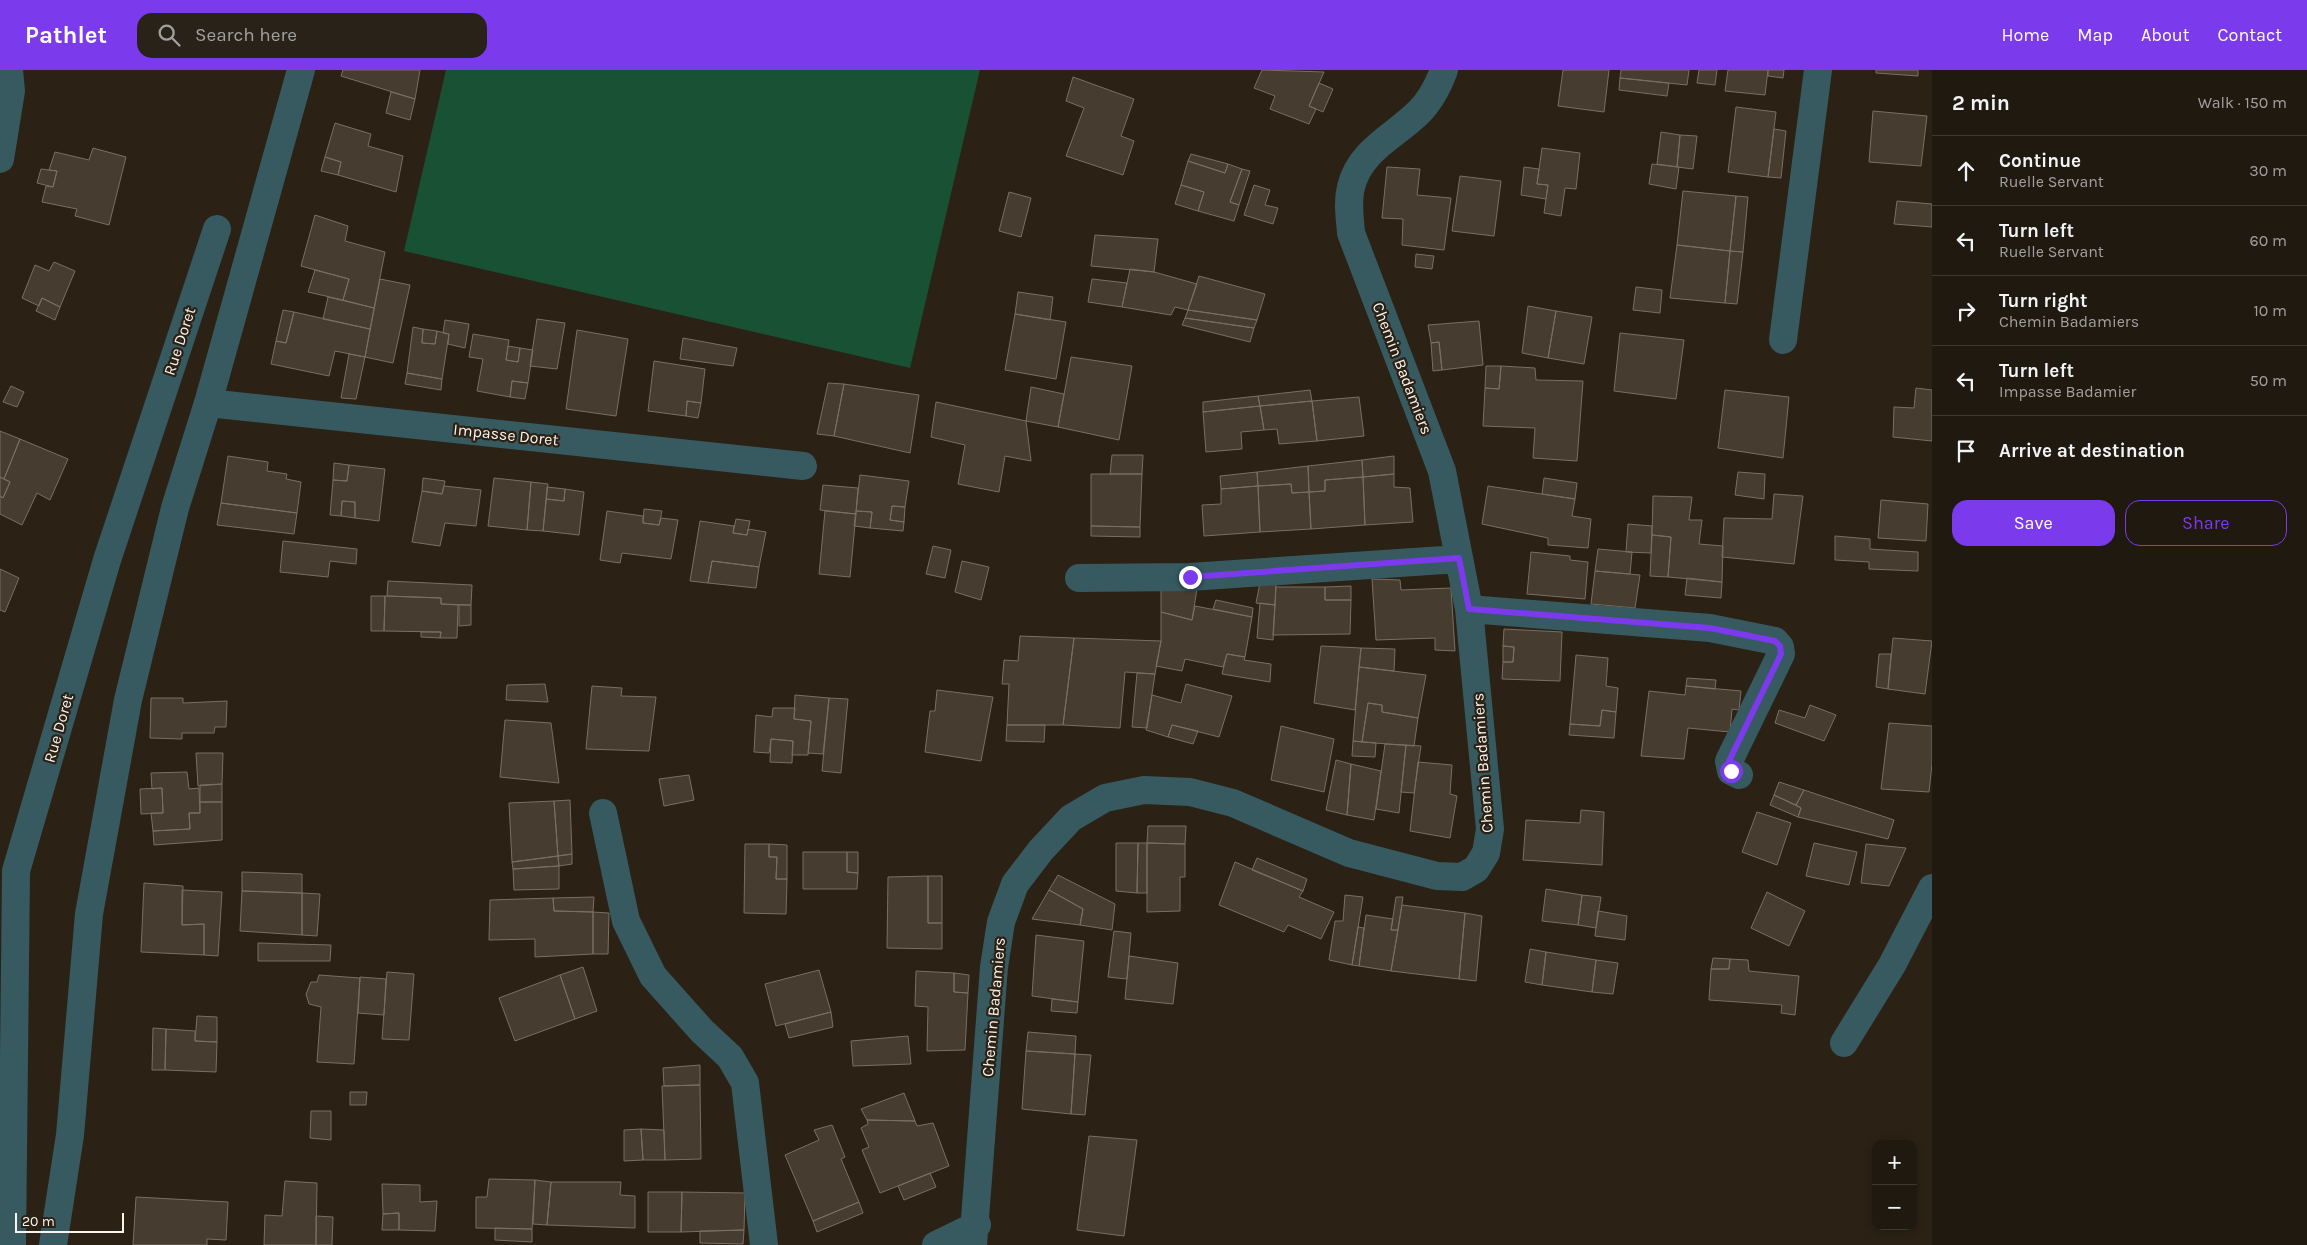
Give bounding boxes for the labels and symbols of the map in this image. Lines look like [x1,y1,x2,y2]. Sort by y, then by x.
street label: Chemin Badamiers [1369,299,1436,437]
street label: Rue Doret [159,305,199,378]
street label: Impasse Doret [452,420,560,449]
route end [1179,566,1202,589]
street label: Rue Doret [40,691,77,765]
street label: Chemin Badamiers [1468,692,1497,833]
route start [1720,760,1743,783]
street label: Chemin Badamiers [978,936,1009,1078]
scale bar [15,1210,124,1233]

